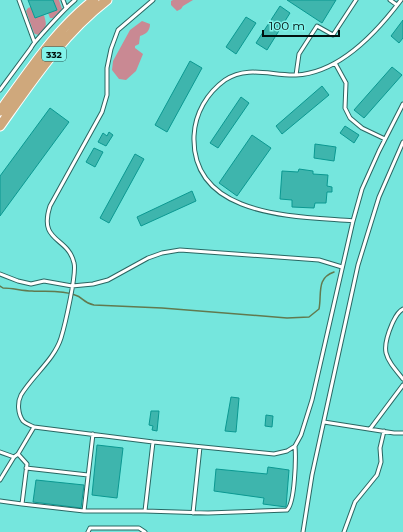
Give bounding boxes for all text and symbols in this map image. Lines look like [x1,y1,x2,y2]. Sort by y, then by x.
scale bar [263,12,339,38]
text: 100 m [269,18,305,33]
road number: 332 [42,47,66,61]

